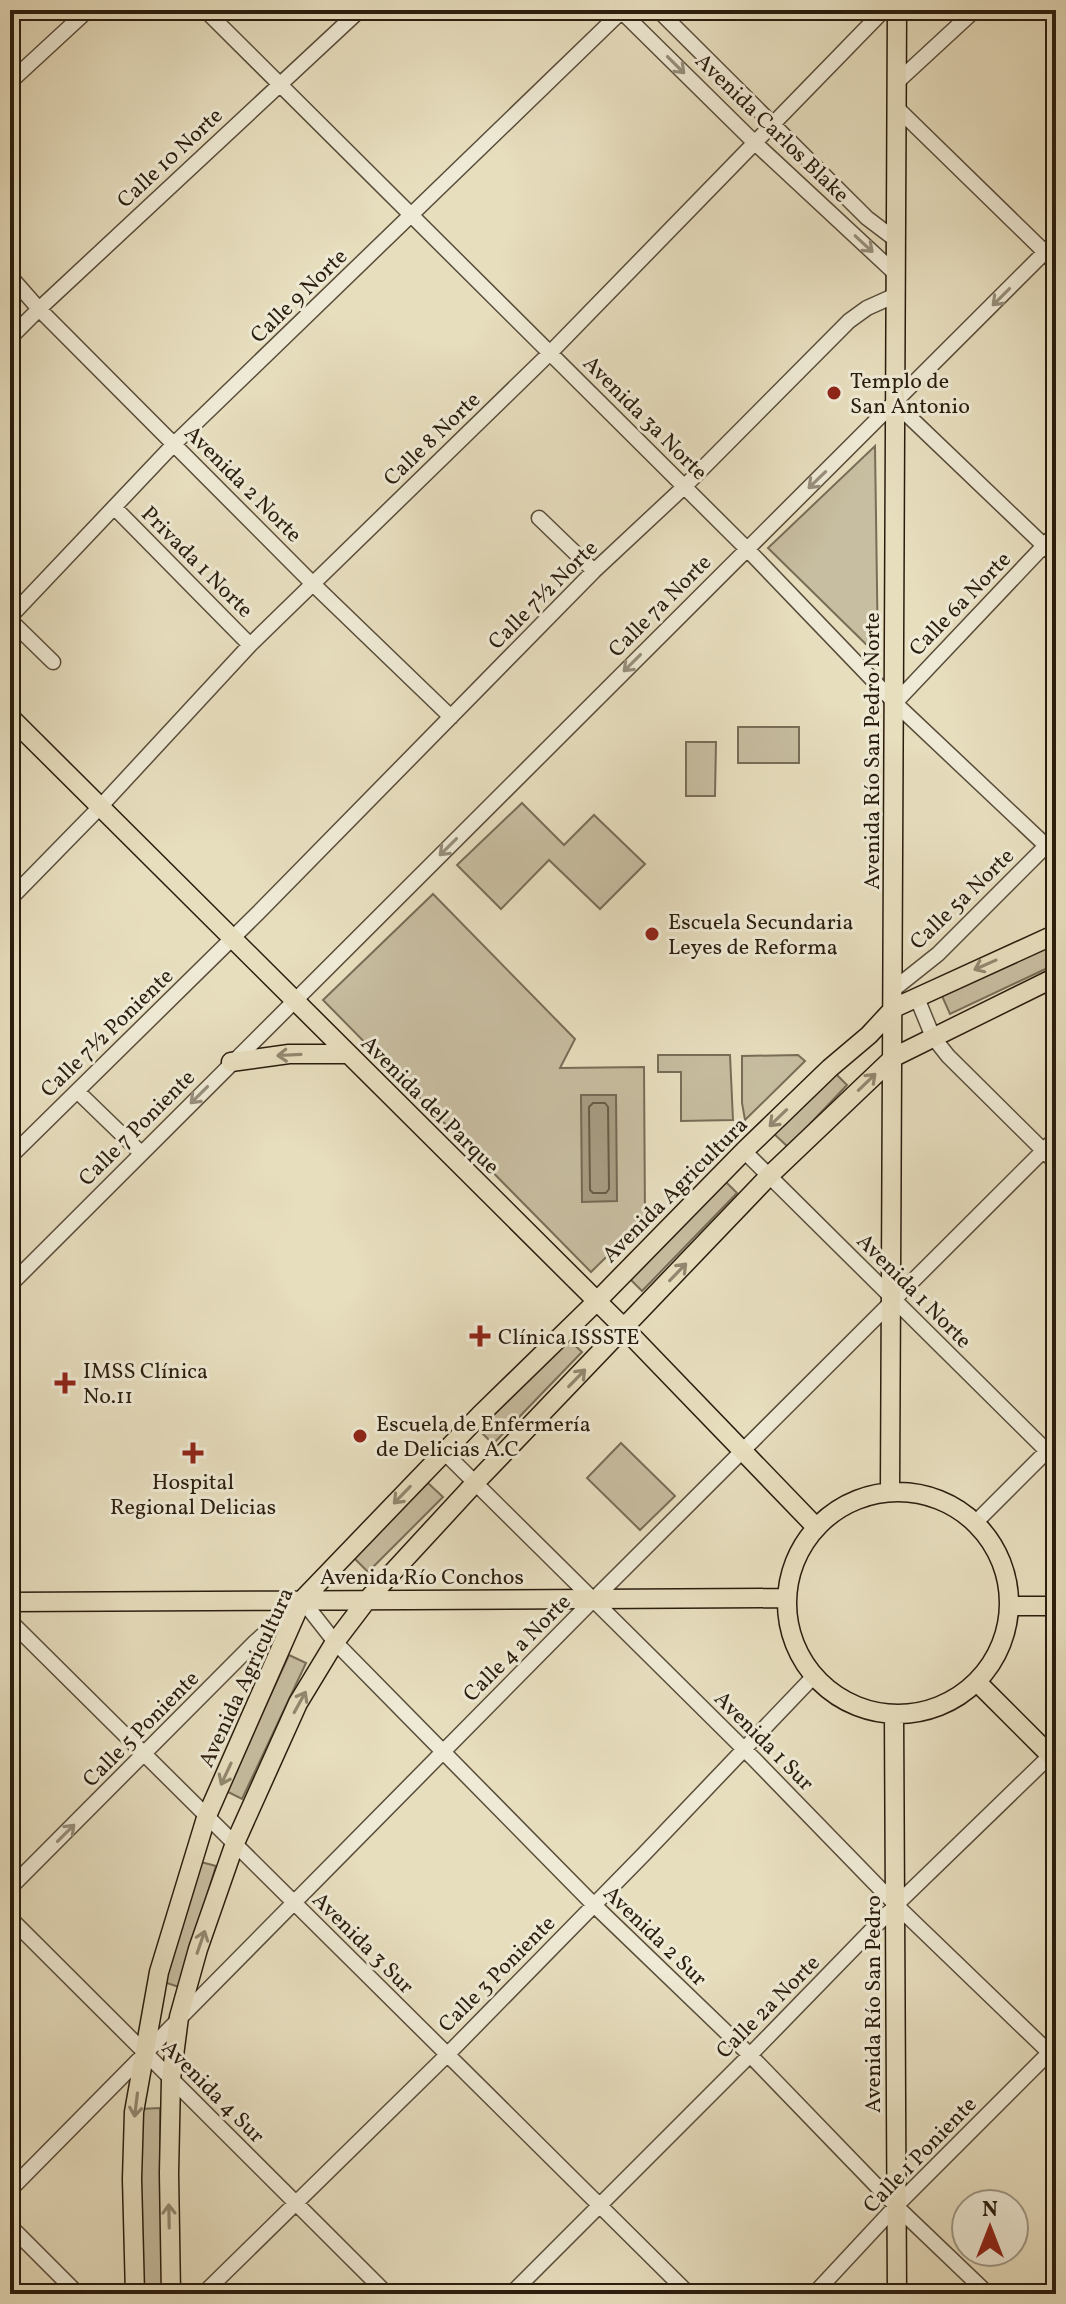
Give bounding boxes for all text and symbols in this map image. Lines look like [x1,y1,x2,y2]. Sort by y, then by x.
street label: Avenida Carlos Blake [687,47,855,211]
one-way arrow [666,55,685,74]
street label: Calle 10 Norte [111,102,231,216]
one-way arrow [854,235,874,254]
street label: Calle 9 Norte [244,242,355,351]
one-way arrow [992,287,1011,306]
street label: Avenida 3a Norte [575,349,714,488]
place label: Templo de San Antonio [850,367,970,423]
marker: Templo de San Antonio [825,384,843,402]
street label: Calle 8 Norte [377,386,488,494]
street label: Avenida 2 Norte [177,419,308,550]
one-way arrow [807,471,827,490]
street label: Privada 1 Norte [133,500,259,626]
street label: Calle 7½ Norte [482,534,606,658]
street label: Calle 6a Norte [903,545,1019,664]
street label: Calle 7a Norte [602,548,719,665]
street label: Avenida Río San Pedro Norte [858,612,889,890]
one-way arrow [623,653,642,672]
one-way arrow [438,837,458,856]
street label: Calle 5a Norte [904,842,1022,958]
place label: Escuela Secundaria Leyes de Reforma [668,908,853,964]
marker: Escuela Secundaria Leyes de Reforma [643,925,661,943]
one-way arrow [973,958,997,973]
street label: Calle 7½ Poniente [34,962,181,1105]
street label: Avenida del Parque [353,1029,506,1182]
one-way arrow [276,1047,303,1062]
street label: Calle 7 Poniente [72,1063,203,1194]
one-way arrow [857,1073,877,1092]
one-way arrow [190,1085,209,1104]
one-way arrow [769,1108,788,1127]
street label: Avenida Agricultura [596,1111,756,1271]
street label: Avenida 1 Norte [849,1227,978,1356]
one-way arrow [668,1263,687,1282]
place label: Clínica ISSSTE [498,1323,639,1354]
marker: Clínica ISSSTE [469,1325,491,1347]
place label: IMSS Clínica No.11 [83,1357,208,1413]
one-way arrow [567,1368,586,1388]
marker: IMSS Clínica No.11 [54,1372,76,1394]
place label: Escuela de Enfermería de Delicias A.C [376,1410,591,1466]
marker: Escuela de Enfermería de Delicias A.C [351,1427,369,1445]
marker: Hospital Regional Delicias [182,1442,204,1464]
place label: Hospital Regional Delicias [110,1468,276,1524]
one-way arrow [393,1485,412,1504]
street label: Avenida Río Conchos [320,1563,524,1594]
street label: Avenida Agricultura [192,1583,303,1773]
street label: Calle 4 a Norte [457,1588,579,1710]
street label: Calle 5 Poniente [77,1665,207,1795]
street label: Avenida 1 Sur [706,1685,820,1799]
one-way arrow [292,1691,308,1714]
one-way arrow [218,1762,233,1786]
one-way arrow [56,1824,75,1843]
street label: Avenida 2 Sur [595,1879,713,1994]
street label: Avenida 3 Sur [304,1886,420,2002]
street label: Avenida Río San Pedro [859,1895,890,2113]
street label: Calle 3 Poniente [432,1909,563,2040]
one-way arrow [195,1930,209,1955]
street label: Calle 2a Norte [710,1949,828,2067]
street label: Avenida 4 Sur [154,2034,271,2151]
street label: Calle 1 Poniente [857,2090,985,2221]
one-way arrow [128,2092,143,2117]
north arrow [950,2188,1030,2268]
text: N [982,2195,998,2226]
one-way arrow [162,2203,177,2230]

